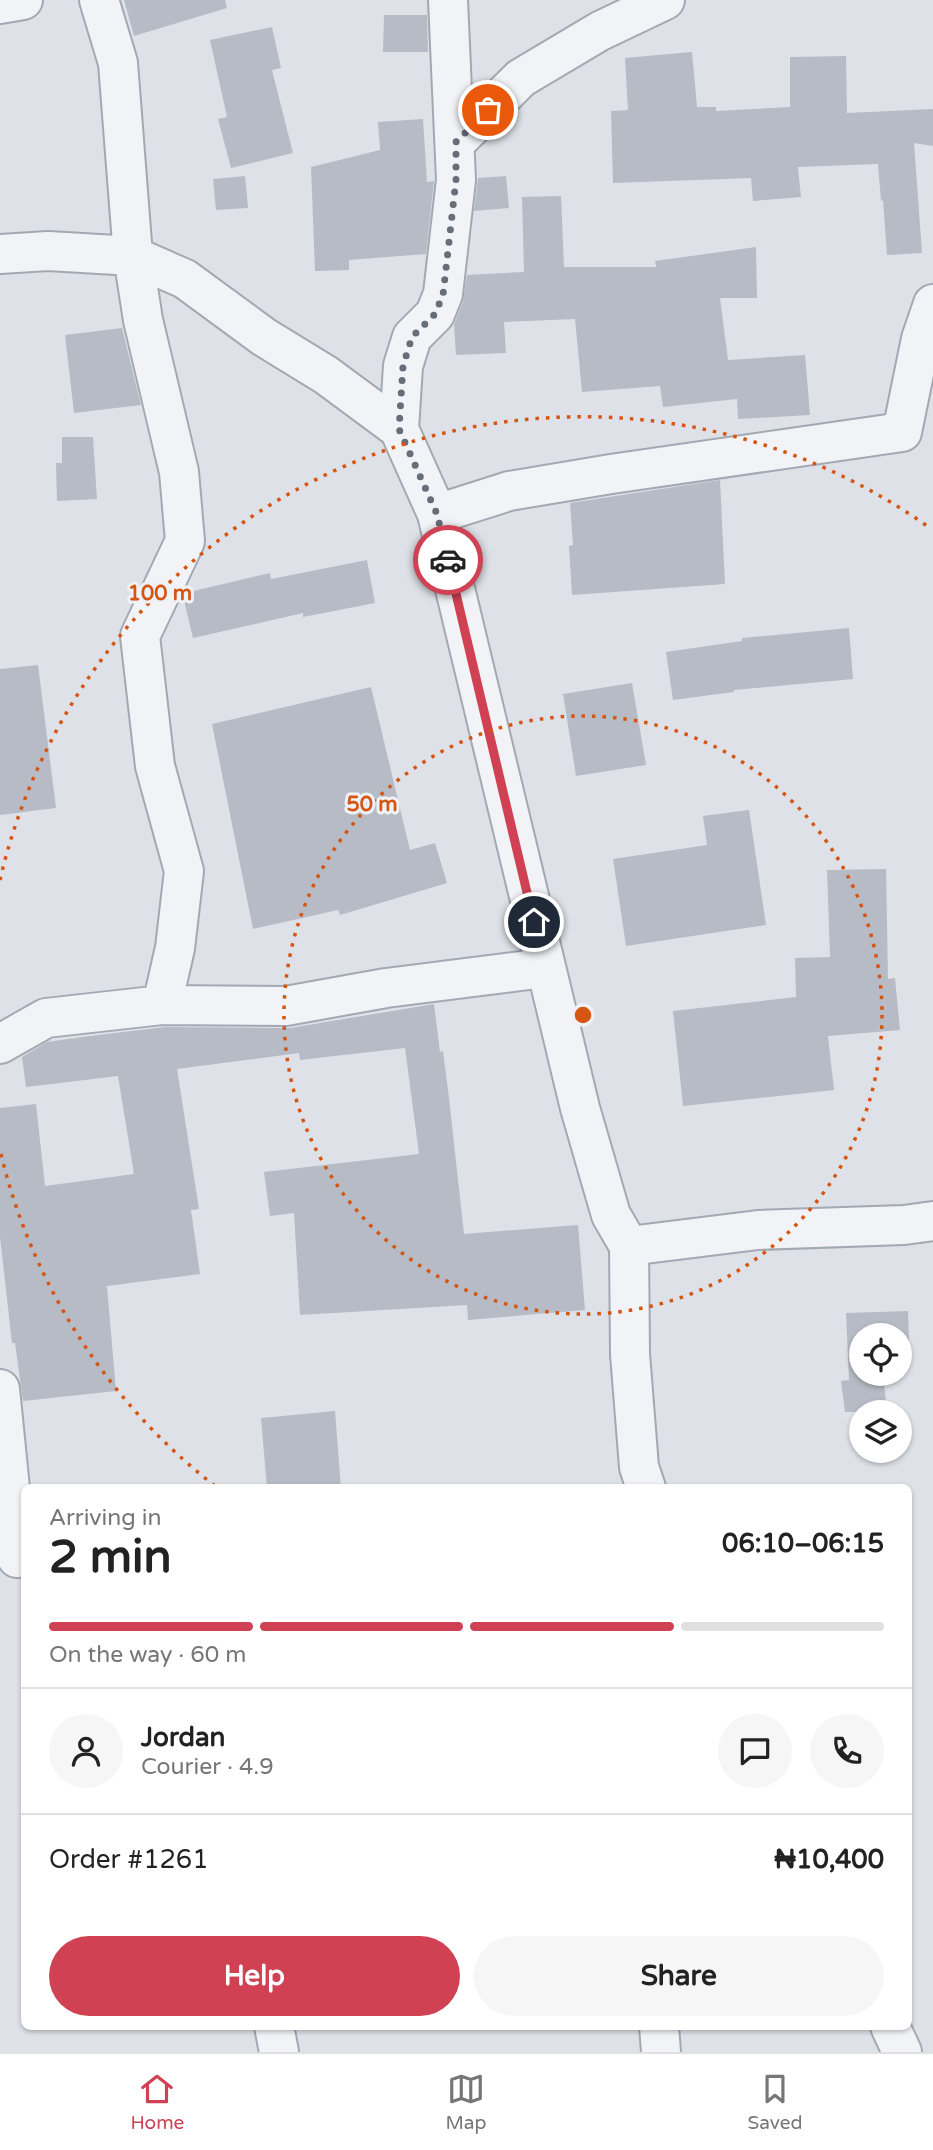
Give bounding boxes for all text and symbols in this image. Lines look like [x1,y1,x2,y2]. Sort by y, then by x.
pin [458,80,518,140]
icon: bag [469,91,507,129]
courier [413,525,483,595]
icon: car [429,541,467,579]
text: 100 m [128,581,192,606]
text: 50 m [346,792,398,817]
pin [504,892,564,952]
icon: home [515,903,553,941]
centre of rings [571,1003,595,1027]
map controls [849,1323,912,1463]
button: locate [849,1323,912,1386]
button: layers [849,1400,912,1463]
text: Arriving in [49,1504,162,1532]
text: 06:10–06:15 [722,1528,884,1559]
text: 2 min [49,1530,172,1585]
text: On the way · 60 m [49,1641,246,1669]
button: person [49,1714,123,1788]
button: chat [718,1714,792,1788]
button: phone [810,1714,884,1788]
text: Jordan [141,1722,225,1753]
text: Courier · 4.9 [141,1753,274,1781]
text: Order #1261 [49,1844,209,1875]
text: ₦10,400 [774,1844,884,1875]
button: Help [49,1936,460,2016]
button: Share [474,1936,884,2016]
tab: Home [131,2070,184,2134]
tab: Map [445,2070,486,2134]
tab: Saved [748,2070,802,2134]

